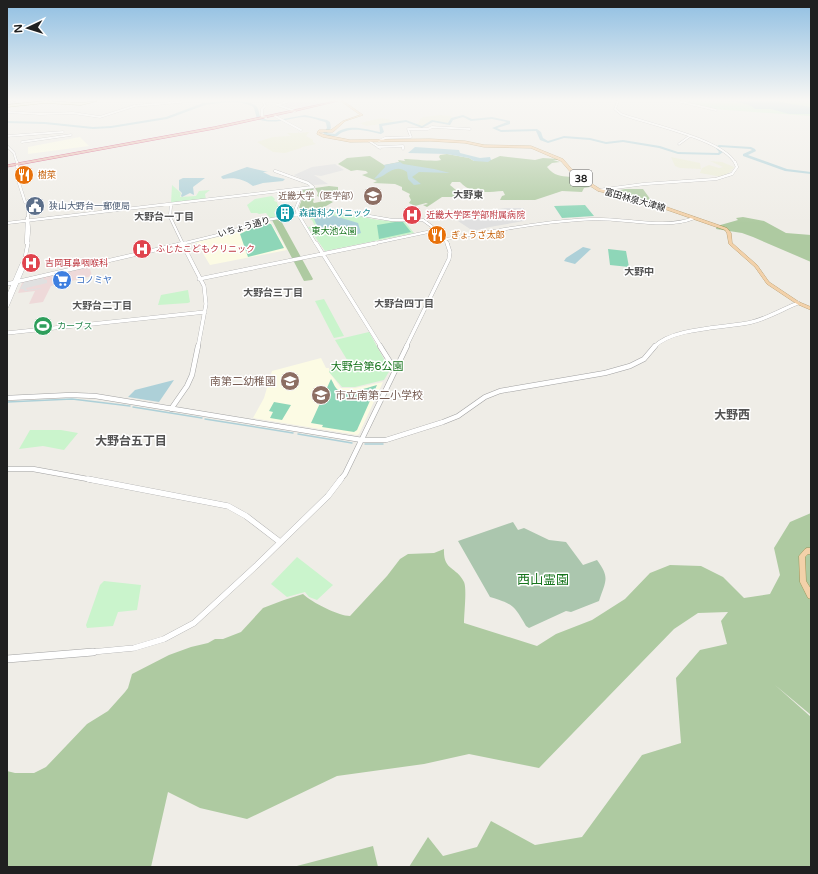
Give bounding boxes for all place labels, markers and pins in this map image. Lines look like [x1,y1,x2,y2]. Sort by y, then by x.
restaurant icon: 樹菜 [13,164,35,186]
place label: 樹菜 [38,169,56,181]
school or university icon: 近畿大学（医学部） [362,185,384,207]
place label: 近畿大学（医学部） [278,191,359,202]
public building icon: 狭山大野台一郵便局 [24,195,46,217]
place label: 狭山大野台一郵便局 [49,201,130,212]
building icon: 森歯科クリニック [274,202,296,224]
hospital icon: 近畿大学医学部附属病院 [401,204,423,226]
place label: 森歯科クリニック [299,208,371,219]
place label: 近畿大学医学部附属病院 [426,210,525,221]
restaurant icon: ぎょうざ太郎 [426,224,448,246]
place label: ぎょうざ太郎 [451,230,505,241]
hospital icon: ふじたこどもクリニック [131,238,153,260]
place label: ふじたこどもクリニック [156,244,255,255]
hospital icon: 吉岡耳鼻咽喉科 [20,252,42,274]
place label: 吉岡耳鼻咽喉科 [45,258,108,269]
supermarket icon: コノミヤ [51,269,73,291]
place label: コノミヤ [76,275,112,286]
sports icon: カーブス [32,315,54,337]
place label: カーブス [57,321,92,332]
school or university icon: 南第二幼稚園 [279,370,301,392]
place label: 南第二幼稚園 [210,375,276,388]
school or university icon: 市立南第二小学校 [310,384,332,406]
place label: 市立南第二小学校 [335,389,423,402]

